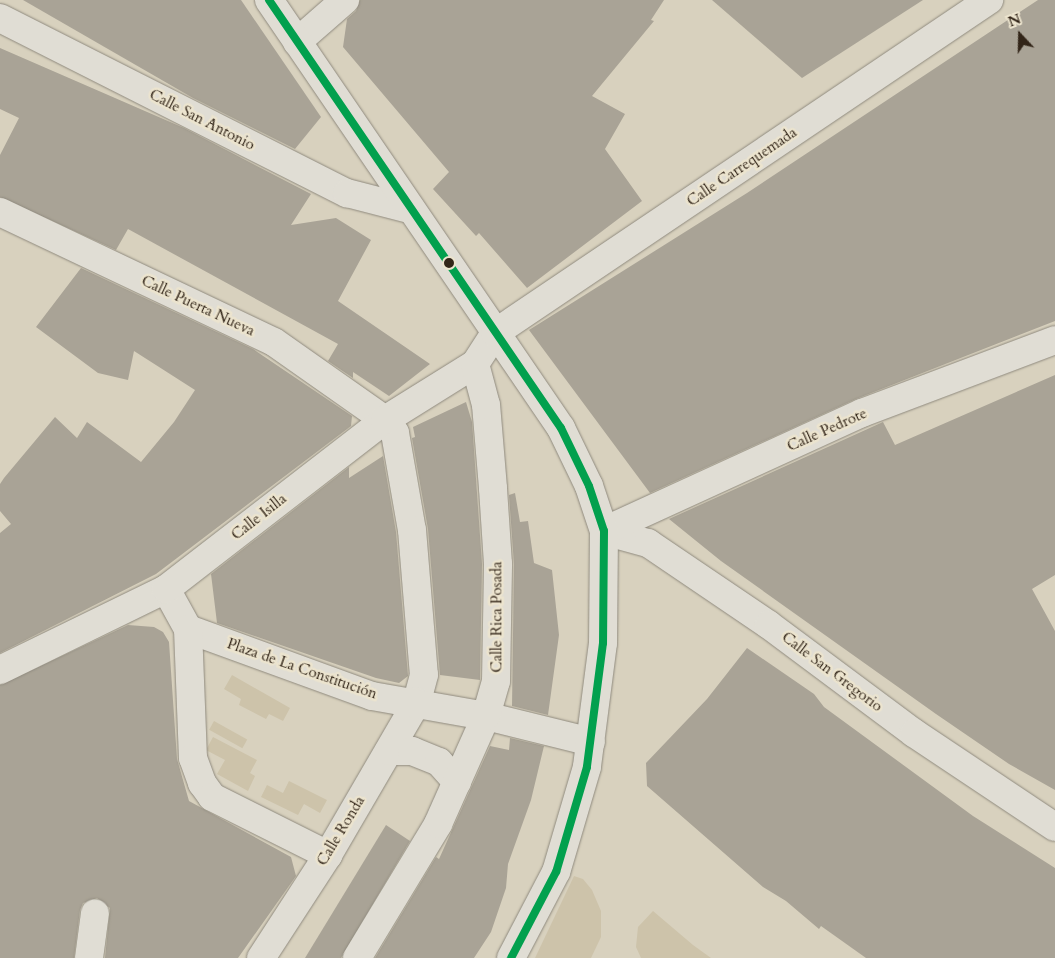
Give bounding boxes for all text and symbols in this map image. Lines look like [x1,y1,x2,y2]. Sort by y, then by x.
text: N [1005,9,1024,32]
north arrow [995,10,1045,60]
street label: Calle San Antonio [146,86,258,154]
street label: Calle Carrequemada [684,124,800,210]
unlabelled marker [444,258,454,268]
street label: Calle Puerta Nueva [138,272,258,340]
street label: Calle Pedrote [784,404,870,456]
street label: Calle Isilla [228,490,290,544]
street label: Calle Rica Posada [488,561,506,673]
street label: Calle San Gregorio [778,628,886,716]
street label: Plaza de La Constitución [225,635,379,703]
street label: Calle Ronda [313,793,369,869]

